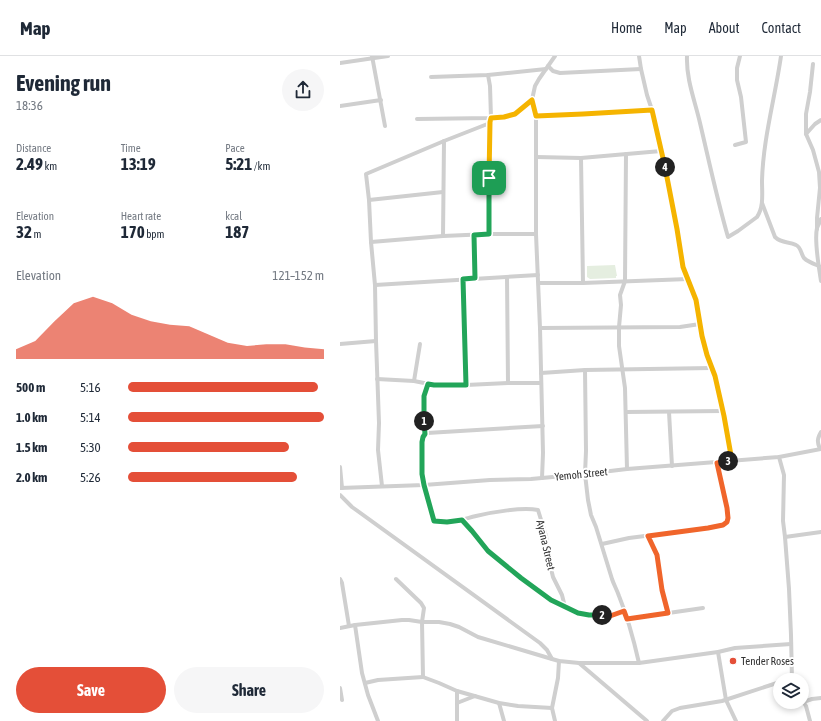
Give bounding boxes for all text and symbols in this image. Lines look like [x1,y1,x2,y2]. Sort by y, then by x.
text: Map [20,17,51,39]
text: Home [611,20,642,36]
text: Map [664,20,687,36]
text: About [709,20,740,36]
text: Contact [762,20,801,36]
button: share [282,69,324,111]
text: Evening run [16,70,111,96]
text: 18:36 [16,98,43,113]
text: Distance [16,142,51,154]
text: Time [121,142,141,154]
text: Pace [225,142,245,154]
text: 2.49 [16,154,43,174]
text: 13:19 [121,154,156,174]
text: 5:21 [225,154,252,174]
pin: 4 [655,157,675,177]
text: km [43,160,57,172]
text: /km [252,160,270,172]
pin [472,161,506,195]
text: 4 [662,161,668,173]
icon: arrive [478,167,500,189]
text: Elevation [16,210,54,222]
text: Heart rate [121,210,161,222]
text: kcal [225,210,242,222]
text: 32 [16,222,32,242]
text: 170 [121,222,145,242]
text: 187 [225,222,249,242]
text: m [32,228,41,240]
text: bpm [145,228,165,240]
text: Elevation [16,268,61,283]
text: 121–152 m [272,268,324,283]
text: 500 m [16,380,45,395]
text: 5:16 [80,380,101,395]
text: 1.0 km [16,410,47,425]
text: 5:14 [80,410,101,425]
pin: 1 [414,411,434,431]
text: 1 [421,415,427,427]
text: 1.5 km [16,440,47,455]
text: 5:30 [80,440,101,455]
pin: 3 [718,451,738,471]
text: 3 [725,455,731,467]
street label: Yemoh Street [554,465,608,483]
text: 2.0 km [16,470,47,485]
text: 5:26 [80,470,101,485]
street label: Ayana Street [534,519,558,571]
pin: 2 [592,605,612,625]
text: 2 [599,609,605,621]
place label: Tender Roses [741,655,794,667]
marker: Tender Roses [728,656,738,666]
button: Save [16,667,166,713]
button: Share [174,667,324,713]
map controls [773,673,809,709]
button: layers [773,673,809,709]

